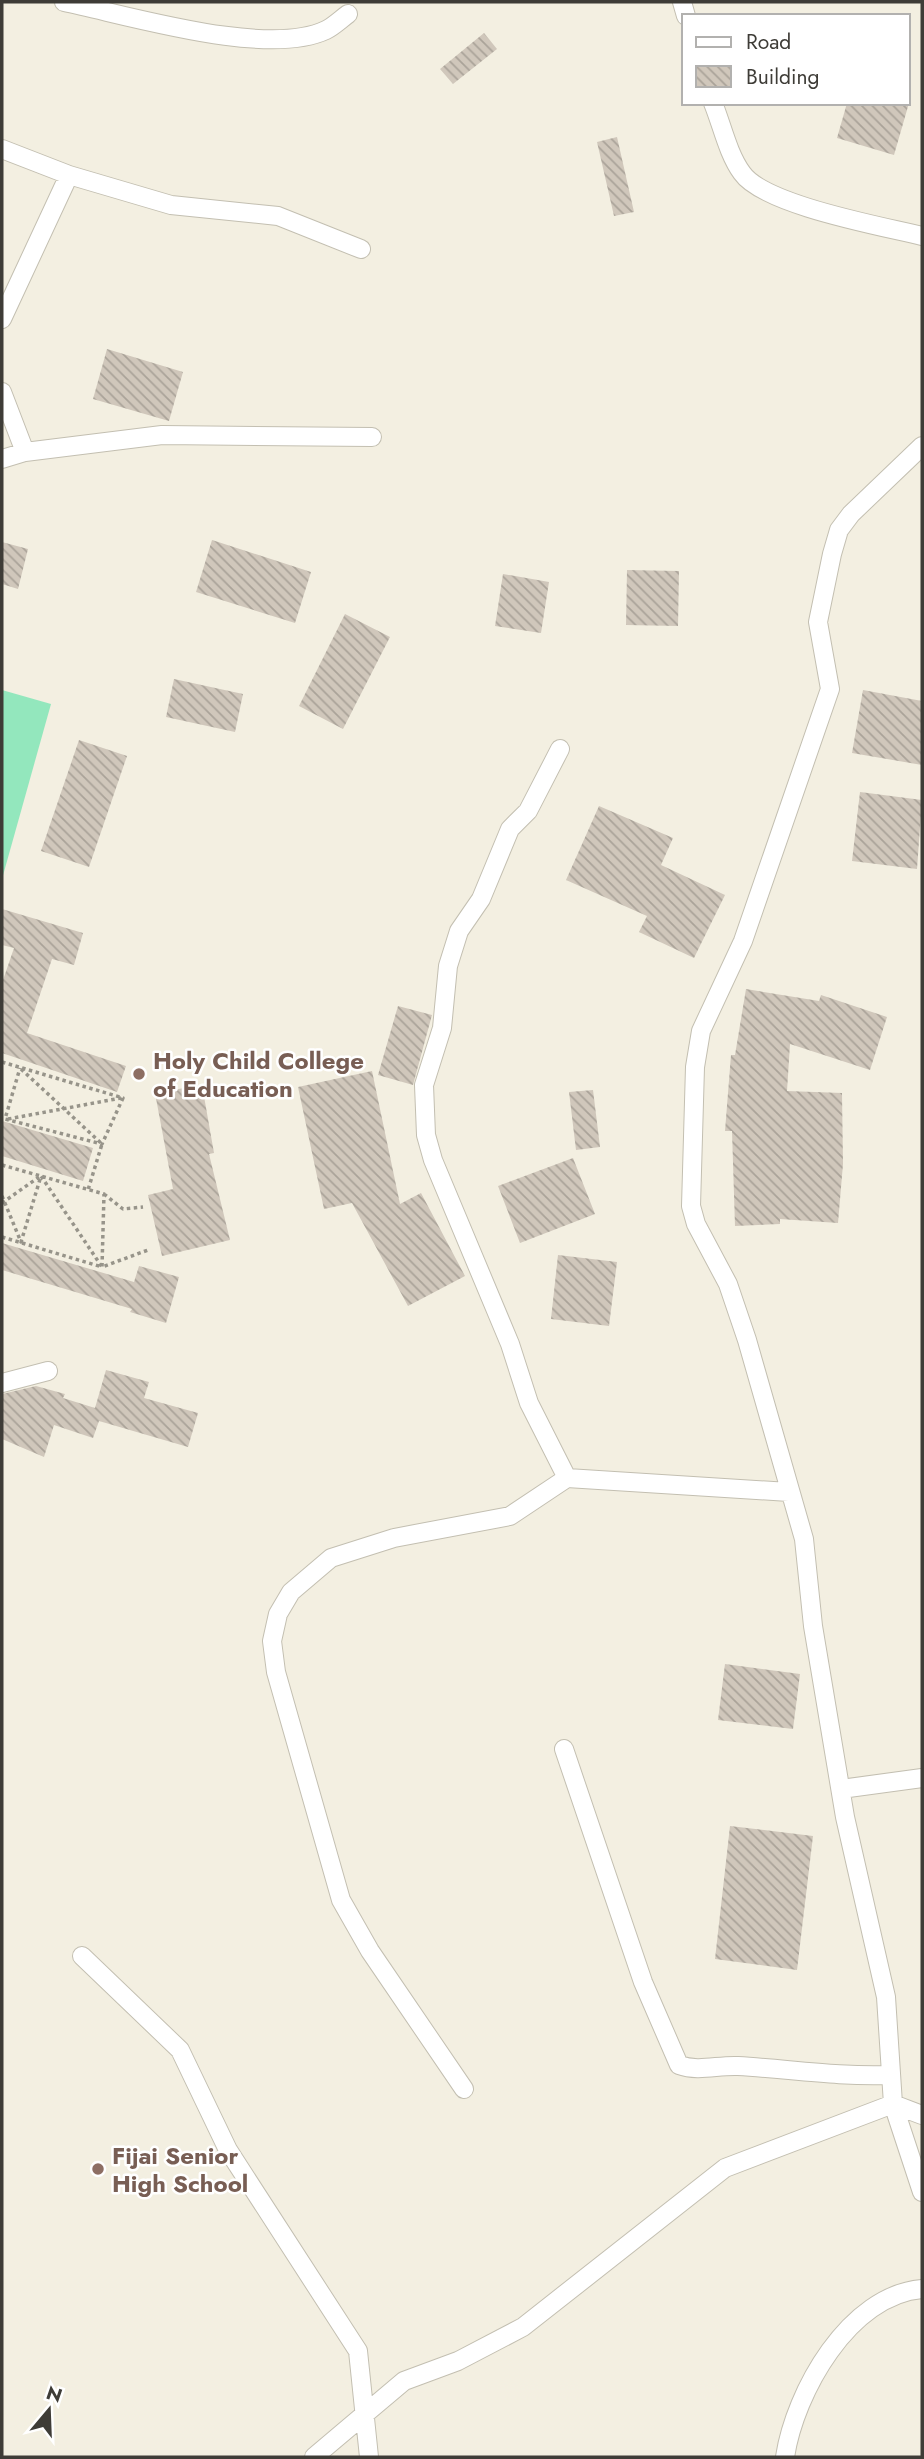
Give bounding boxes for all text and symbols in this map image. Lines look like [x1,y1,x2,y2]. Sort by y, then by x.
legend [682,14,910,105]
text: Road [746,27,791,57]
text: Building [746,62,819,92]
place label: Holy Child College of Education [153,1043,364,1106]
marker: Holy Child College of Education [131,1066,147,1082]
place label: Fijai Senior High School [112,2138,248,2201]
marker: Fijai Senior High School [90,2161,106,2177]
north arrow [14,2375,84,2445]
text: N [43,2379,66,2410]

